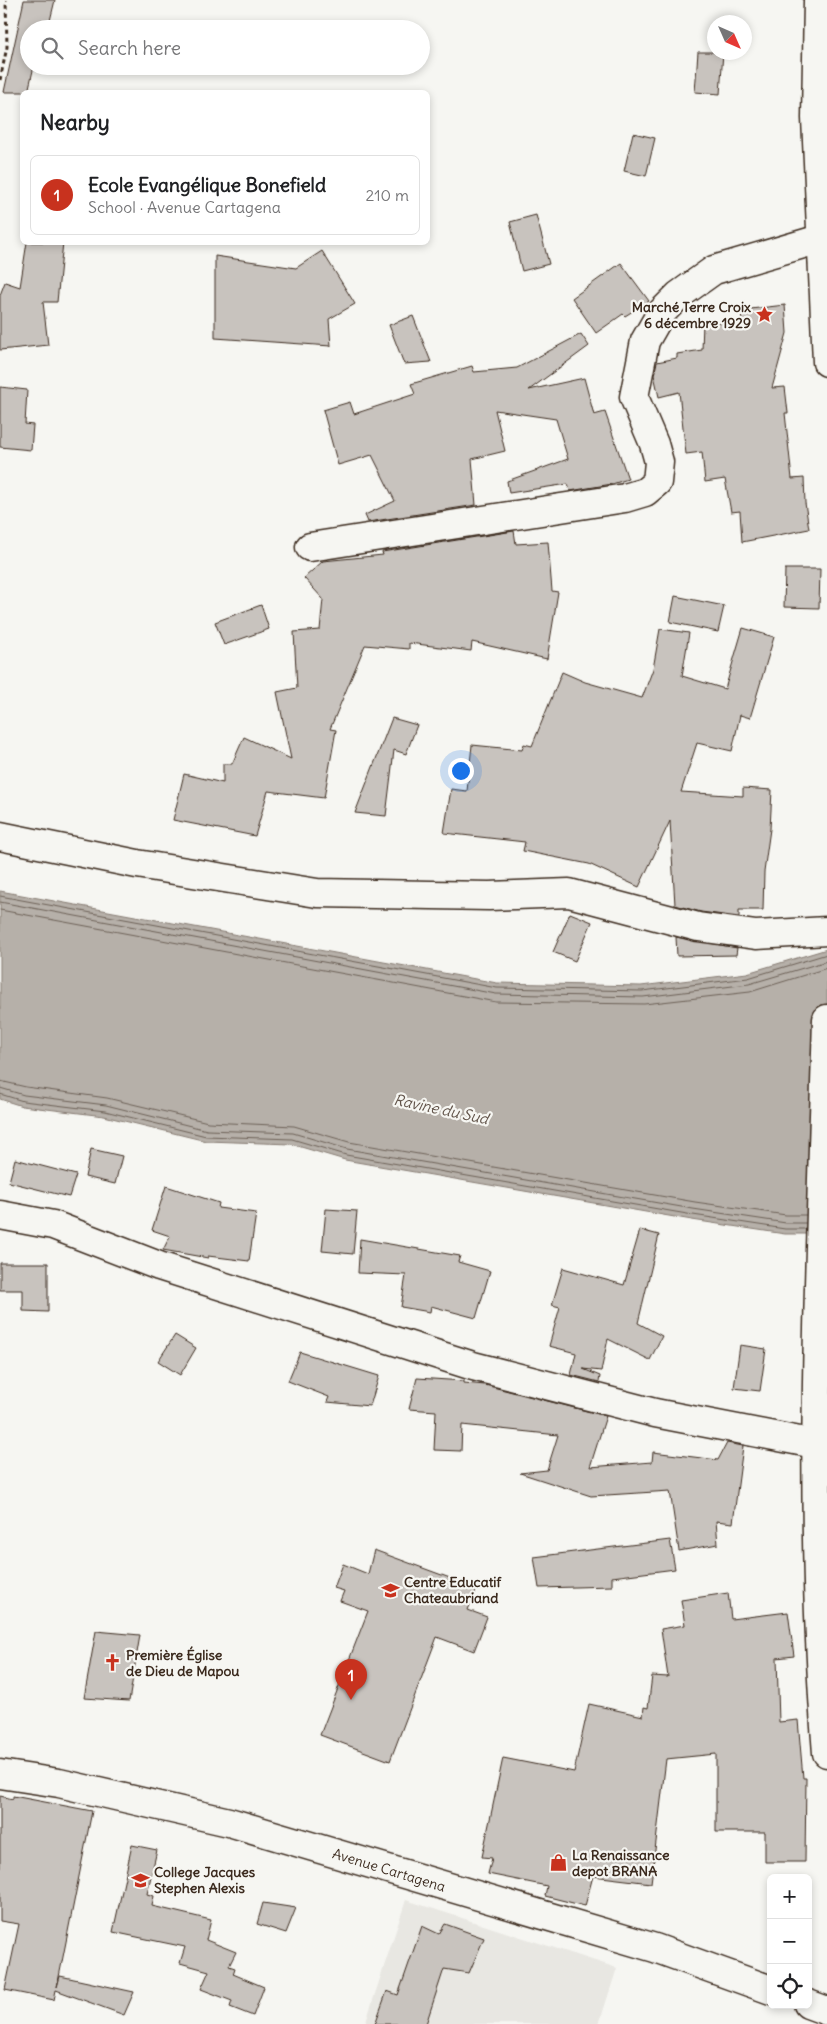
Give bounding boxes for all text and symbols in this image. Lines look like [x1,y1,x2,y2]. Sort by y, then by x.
north arrow [707,15,752,60]
search box [20,20,430,75]
icon: search [38,34,66,62]
text: Search here [78,36,181,60]
text: Nearby [40,109,110,136]
text: Ecole Evangélique Bonefield [88,173,326,197]
text: 1 [54,185,60,205]
text: 210 m [366,185,409,205]
text: School · Avenue Cartagena [88,197,281,217]
place label: Marché Terre Croix 6 décembre 1929 [632,298,751,332]
place icon: Marché Terre Croix 6 décembre 1929 [755,305,775,325]
your location [448,758,474,784]
water label: Ravine du Sud [392,1090,492,1129]
place label: Centre Educatif Chateaubriand [404,1573,502,1607]
school or university icon: Centre Educatif Chateaubriand [380,1580,400,1600]
place label: Première Église de Dieu de Mapou [126,1646,239,1680]
church icon: Première Église de Dieu de Mapou [102,1653,122,1673]
pin: 1 [335,1659,367,1700]
street label: Avenue Cartagena [330,1844,448,1896]
place label: La Renaissance depot BRANA [572,1846,670,1880]
shop icon: La Renaissance depot BRANA [548,1853,568,1873]
place label: College Jacques Stephen Alexis [154,1863,256,1897]
school or university icon: College Jacques Stephen Alexis [130,1870,150,1890]
map controls [767,1874,812,2009]
button: + [767,1874,812,1919]
button: − [767,1919,812,1964]
button: locate [767,1964,812,2009]

